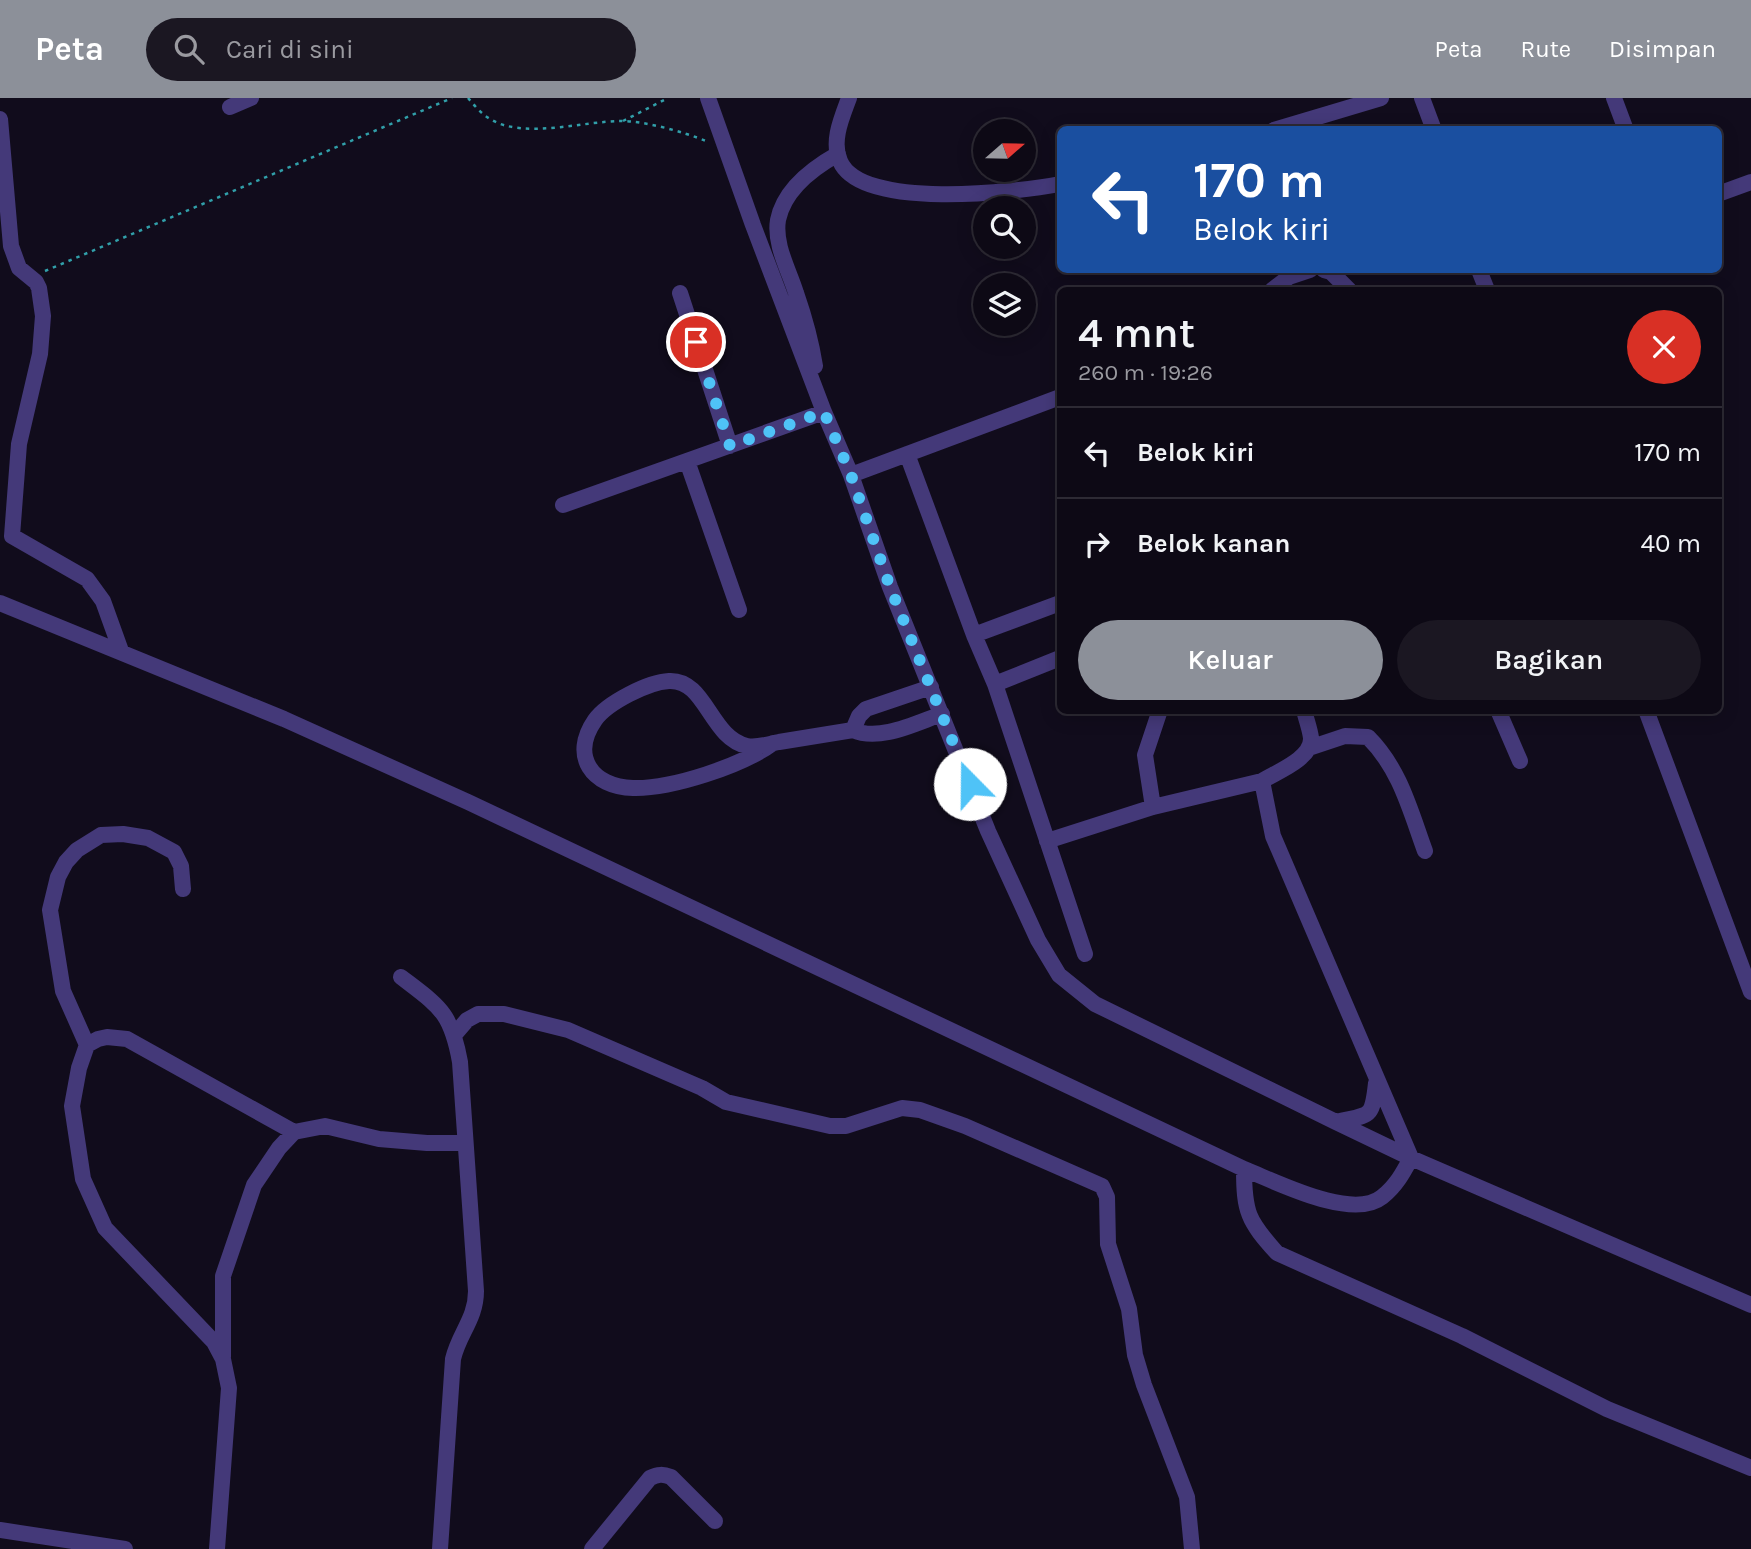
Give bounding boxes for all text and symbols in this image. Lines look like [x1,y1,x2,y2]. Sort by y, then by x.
search box [146,18,636,81]
text: Peta [35,30,104,68]
icon: search [170,30,208,68]
text: Cari di sini [226,34,354,65]
text: Peta [1435,35,1482,63]
text: Rute [1520,35,1571,63]
text: Disimpan [1609,35,1716,63]
north arrow [973,119,1036,182]
map controls [973,119,1036,336]
text: 170 m [1193,152,1325,209]
icon: left [1078,154,1169,245]
button: search [973,196,1036,259]
text: Belok kiri [1193,211,1330,248]
button: layers [973,273,1036,336]
text: 4 mnt [1078,308,1195,358]
button: close [1627,310,1701,384]
pin [666,312,726,372]
icon: arrive [677,323,715,361]
text: 260 m · 19:26 [1078,359,1213,386]
icon: left [1078,434,1116,472]
text: Belok kiri [1137,437,1255,468]
text: 170 m [1634,437,1701,468]
icon: right [1078,525,1116,563]
text: Belok kanan [1137,528,1290,559]
text: 40 m [1641,528,1701,559]
button: Keluar [1078,620,1383,700]
button: Bagikan [1397,620,1701,700]
position arrow [933,747,1007,821]

